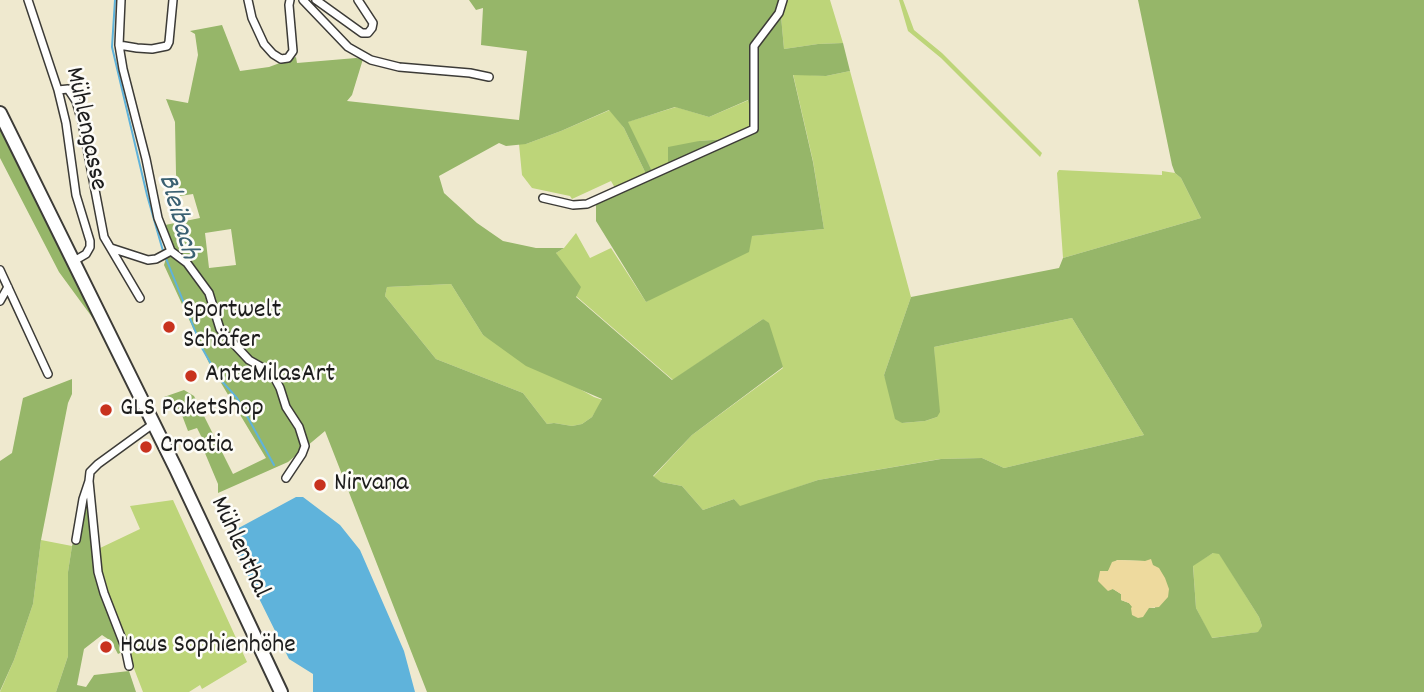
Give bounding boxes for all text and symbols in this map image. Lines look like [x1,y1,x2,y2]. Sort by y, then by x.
street label: Mühlengasse [56,65,112,193]
water label: Bleibach [148,171,204,263]
place label: Sportwelt Schäfer [183,296,281,358]
marker: Sportwelt Schäfer [161,319,177,335]
place label: AnteMilasArt [205,360,335,392]
marker: AnteMilasArt [183,368,199,384]
place label: GLS PaketShop [120,394,264,426]
marker: GLS PaketShop [98,402,114,418]
place label: Croatia [160,431,233,463]
marker: Croatia [138,439,154,455]
place label: Nirvana [334,469,408,501]
marker: Nirvana [312,477,328,493]
street label: Mühlenthal [201,493,275,603]
place label: Haus Sophienhöhe [120,631,296,663]
marker: Haus Sophienhöhe [98,639,114,655]

